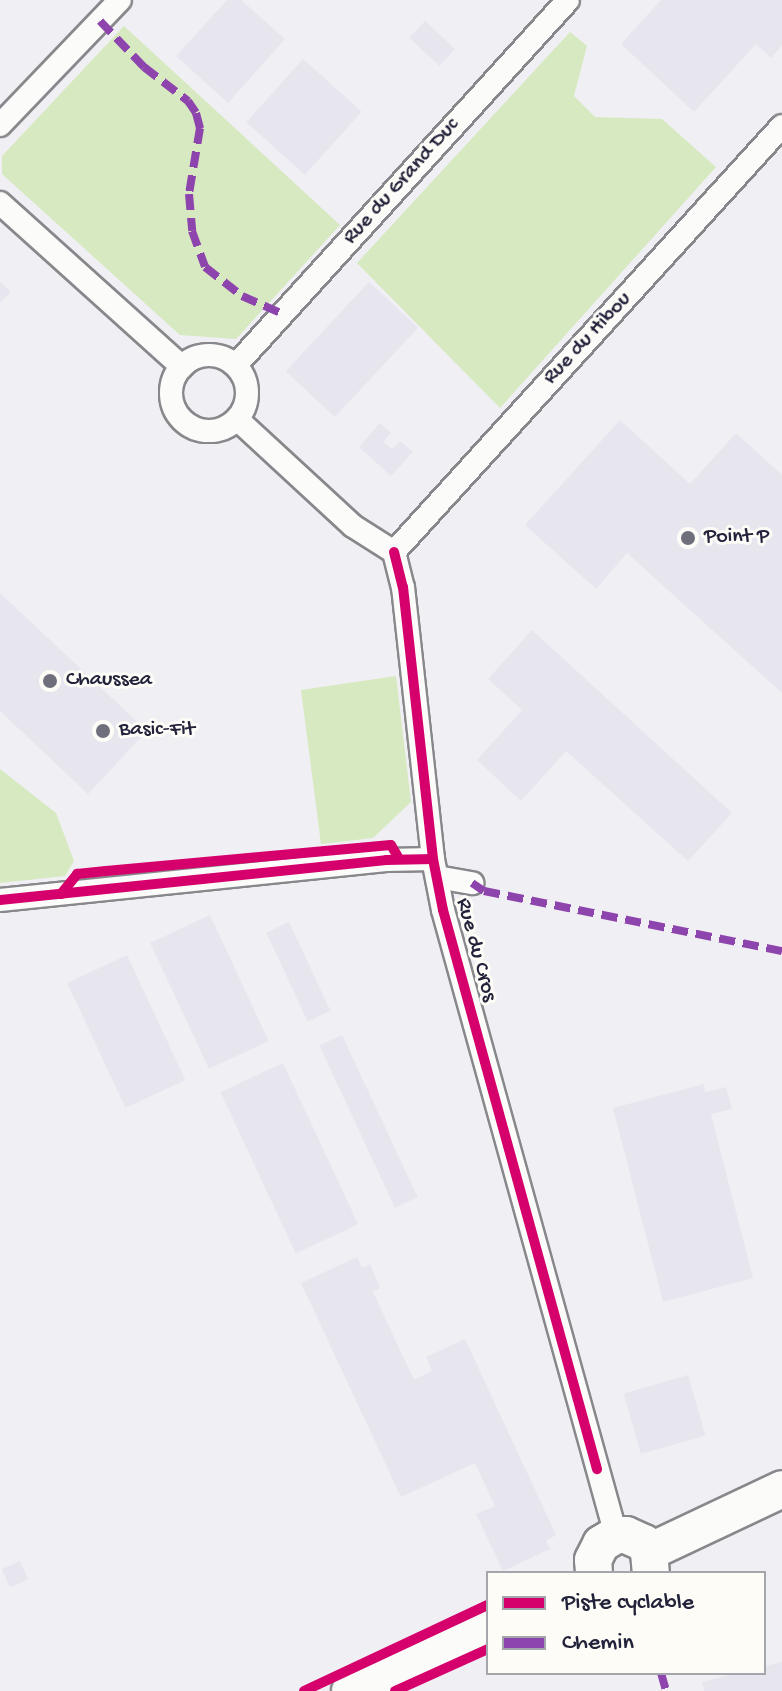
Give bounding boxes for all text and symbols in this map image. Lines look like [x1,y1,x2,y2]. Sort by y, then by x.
street label: Rue du Grand Duc [338,113,466,251]
street label: Rue du Hibou [538,287,638,391]
place label: Point P [704,525,769,551]
marker: Point P [679,529,697,547]
place label: Chaussea [66,668,152,694]
marker: Chaussea [41,672,59,690]
place label: Basic-Fit [119,718,195,744]
marker: Basic-Fit [94,722,112,740]
street label: Rue du Cros [449,895,501,1005]
legend [486,1571,766,1675]
text: Piste cyclable [562,1589,694,1618]
text: Chemin [562,1629,634,1658]

